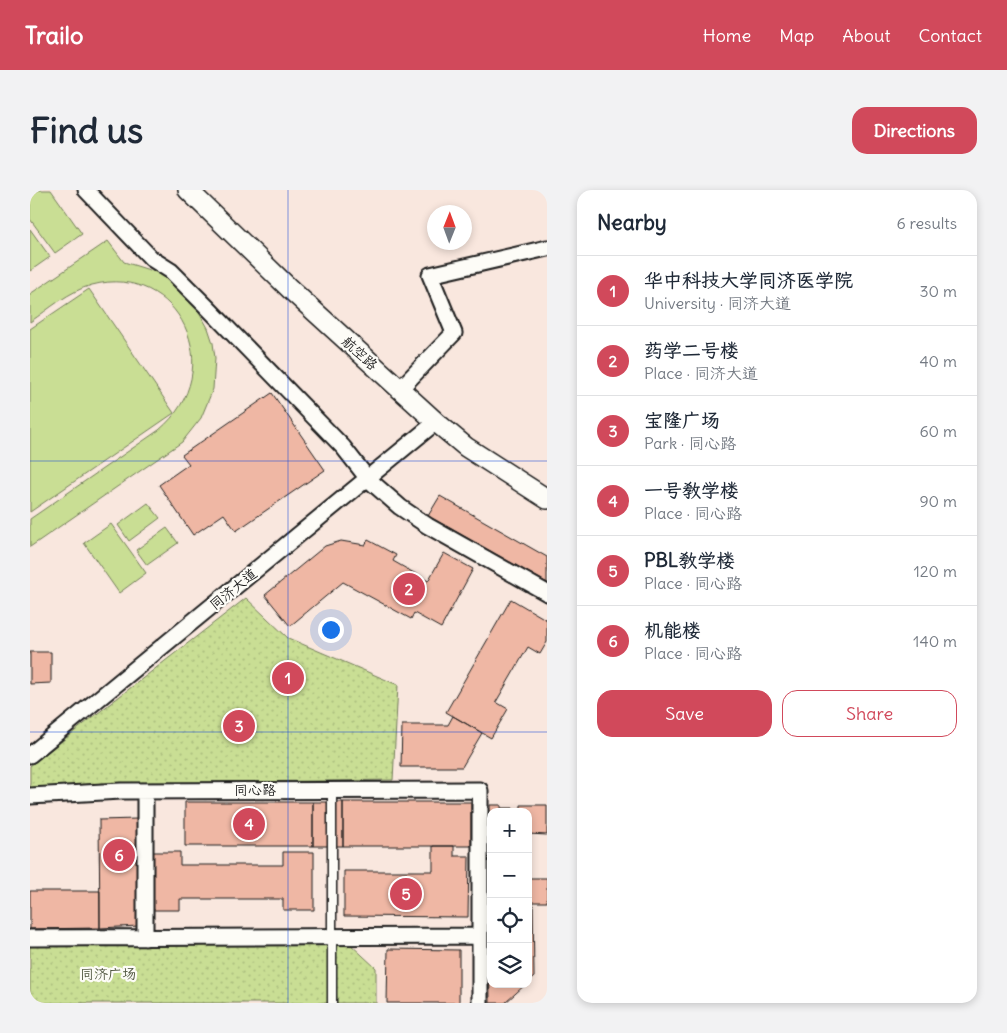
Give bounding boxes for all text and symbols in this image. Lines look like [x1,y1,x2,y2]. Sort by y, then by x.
text: Trailo [25,20,83,50]
text: Home [703,24,751,47]
text: Map [779,24,814,47]
text: About [842,24,890,47]
text: Contact [918,24,982,47]
button: Directions [852,107,977,154]
text: Find us [30,108,143,152]
north arrow [427,205,472,250]
text: Nearby [597,209,667,236]
text: 6 results [896,213,957,233]
text: 华中科技大学同济医学院 [644,268,853,292]
text: 1 [610,281,616,301]
text: 30 m [920,281,957,301]
text: University · 同济大道 [644,293,791,313]
street label: 航空路 [338,332,382,374]
text: 药学二号楼 [644,338,739,362]
text: 2 [609,351,617,371]
text: 40 m [919,351,957,371]
text: Place · 同济大道 [644,363,758,383]
text: 宝隆广场 [644,408,720,432]
text: 3 [608,421,618,441]
text: 60 m [919,421,957,441]
text: Park · 同心路 [644,433,736,453]
text: 一号教学楼 [644,478,739,502]
text: 4 [608,491,618,511]
text: 90 m [919,491,957,511]
text: Place · 同心路 [644,503,742,523]
text: PBL教学楼 [644,548,735,572]
text: 5 [608,561,618,581]
text: 120 m [914,561,957,581]
street label: 同济大道 [206,564,260,614]
pin: 2 [393,570,425,608]
text: Place · 同心路 [644,573,742,593]
your location [318,617,344,643]
text: 机能楼 [644,618,701,642]
text: 6 [608,631,618,651]
text: 140 m [913,631,957,651]
text: Place · 同心路 [644,643,742,663]
pin: 1 [272,659,304,697]
button: Save [597,690,772,737]
button: Share [782,690,957,737]
pin: 3 [223,707,255,745]
street label: 同心路 [234,781,276,799]
pin: 4 [233,805,265,843]
map controls [487,808,532,988]
button: + [487,808,532,853]
pin: 6 [103,836,135,874]
button: − [487,853,532,898]
pin: 5 [390,875,422,913]
button: locate [487,898,532,943]
button: layers [487,943,532,988]
park label: 同济广场 [80,965,136,983]

